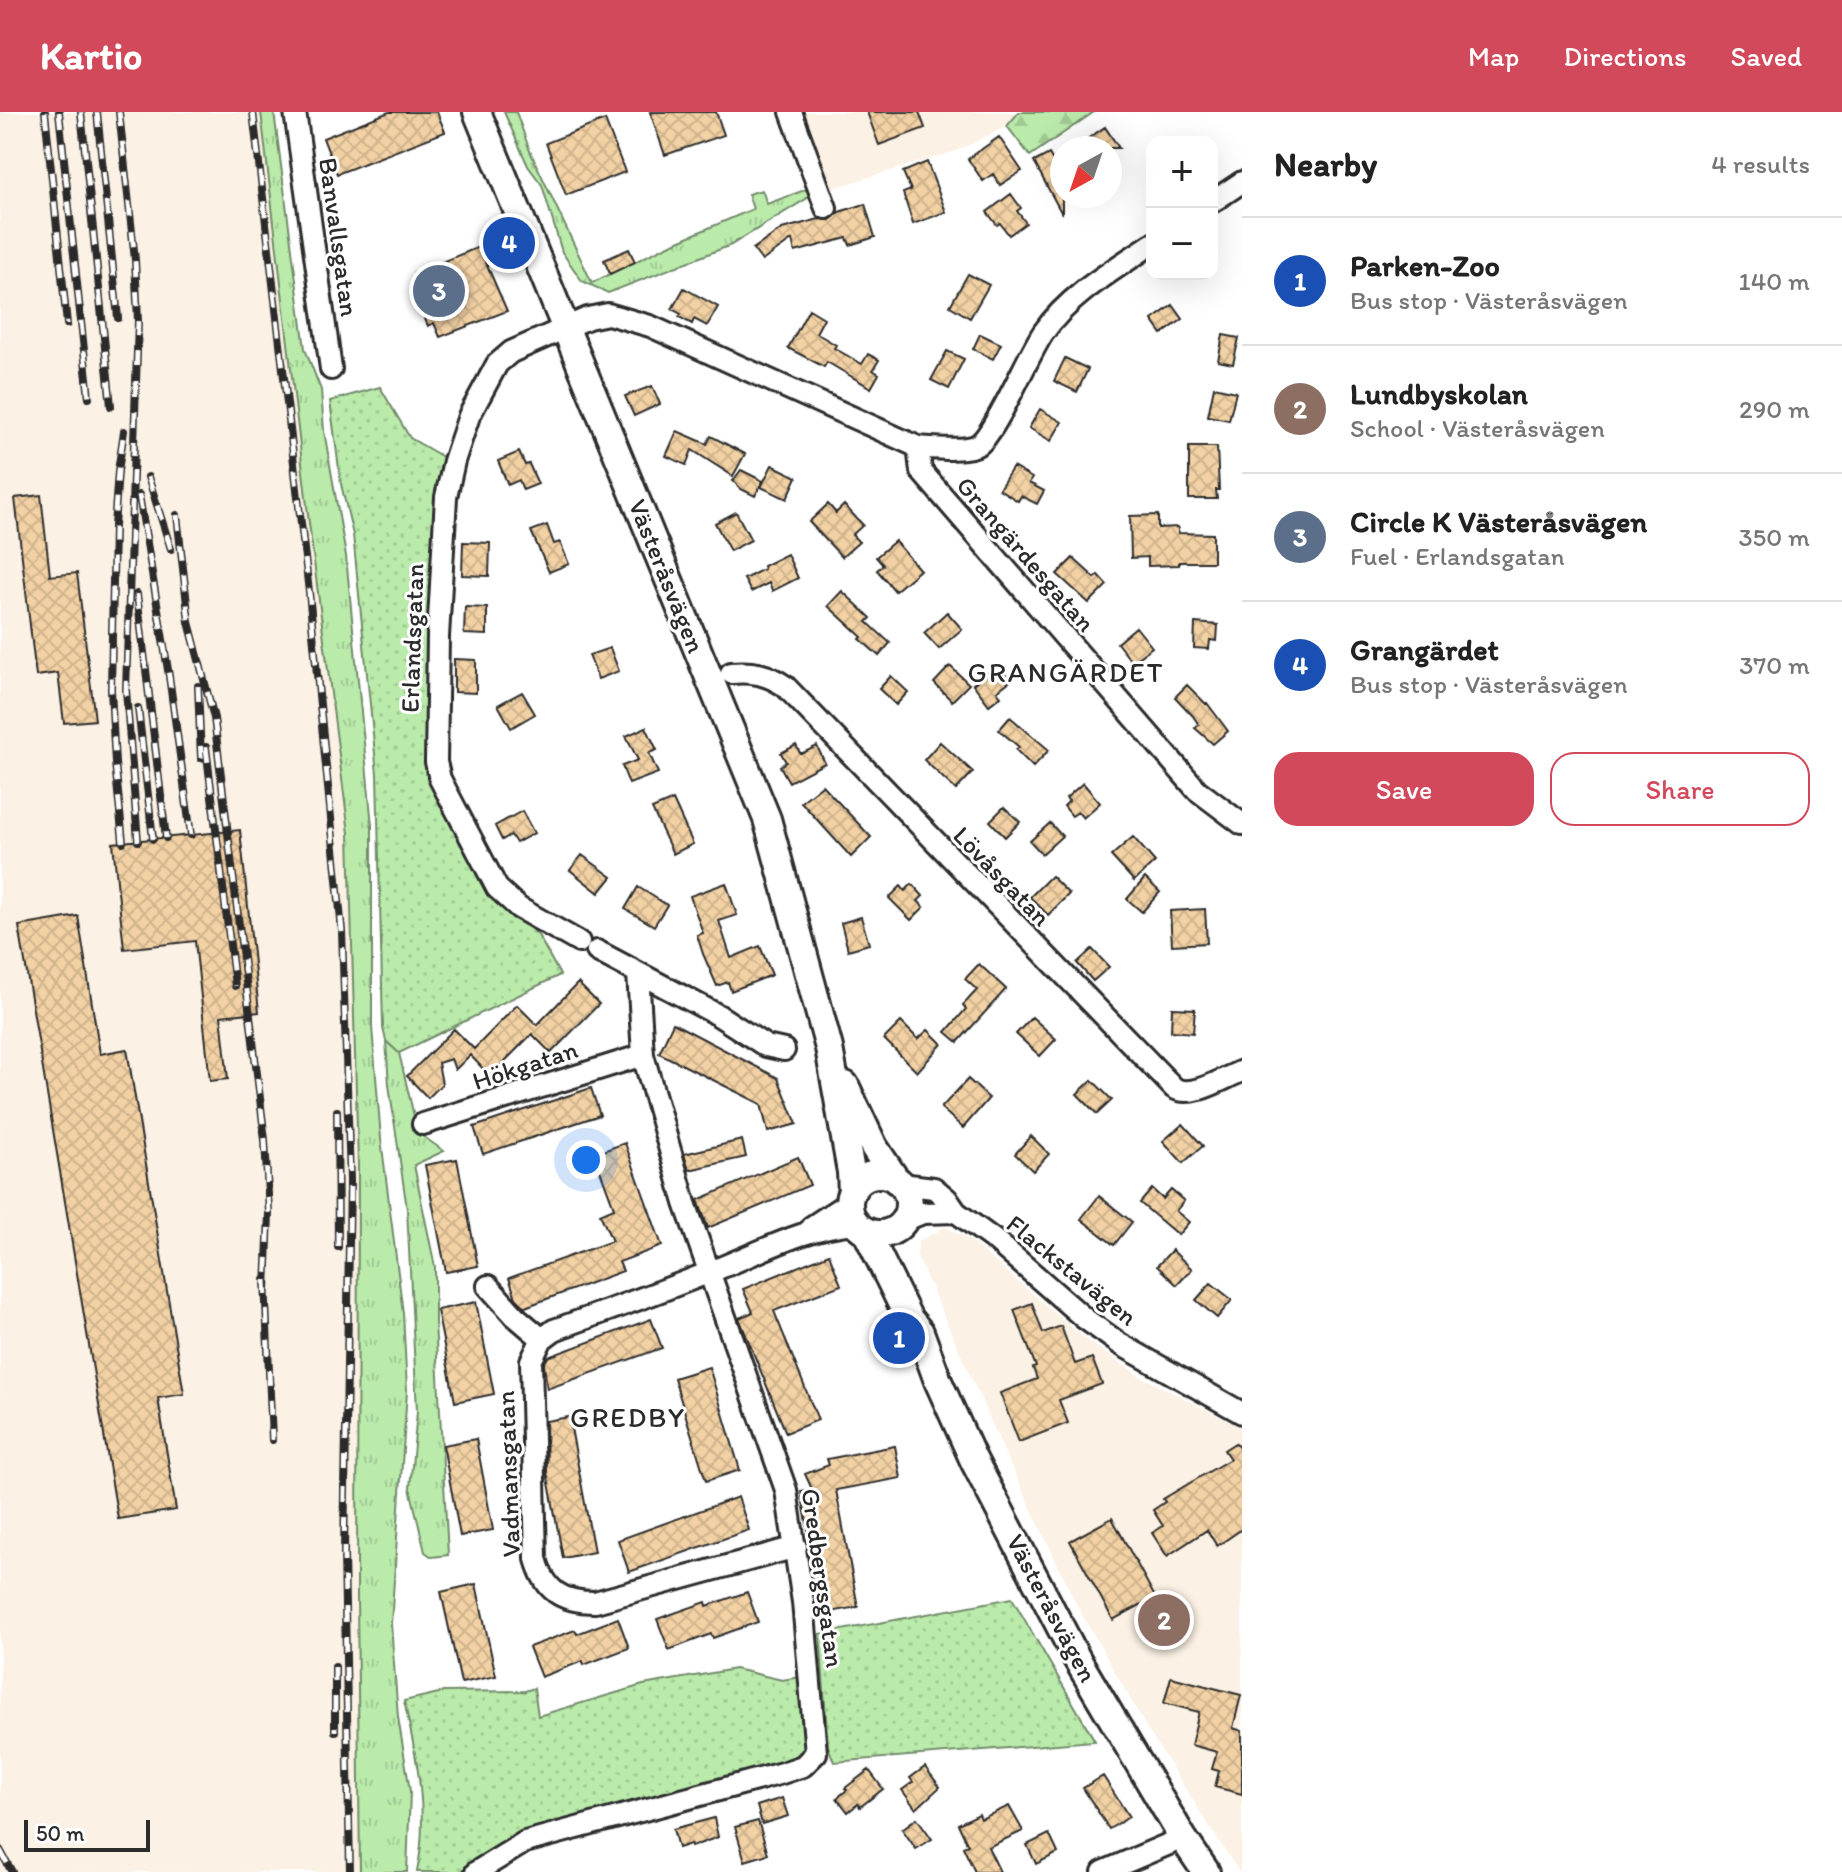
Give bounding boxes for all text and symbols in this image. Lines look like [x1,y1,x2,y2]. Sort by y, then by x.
text: Kartio [40,33,142,79]
text: Map [1468,39,1519,73]
text: Directions [1563,39,1687,73]
text: Saved [1731,39,1802,73]
north arrow [1050,136,1122,208]
map controls [1146,136,1218,280]
button: + [1146,136,1218,208]
text: Nearby [1274,144,1377,185]
text: 4 results [1711,148,1810,180]
street label: Banvallsgatan [312,155,366,319]
button: − [1146,208,1218,280]
pin: 4 [483,213,535,273]
text: Parken-Zoo [1350,247,1500,284]
pin: 3 [413,261,465,321]
text: 1 [1294,265,1306,297]
text: 140 m [1739,265,1810,297]
text: Bus stop · Västeråsvägen [1350,284,1628,316]
text: Lundbyskolan [1350,375,1528,412]
text: 2 [1293,393,1307,425]
text: 290 m [1739,393,1810,425]
text: School · Västeråsvägen [1350,412,1605,444]
street label: Grangärdesgatan [950,470,1102,639]
street label: Västeråsvägen [622,494,712,658]
text: Circle K Västeråsvägen [1350,503,1647,540]
text: 3 [1293,521,1307,553]
text: 350 m [1738,521,1810,553]
text: Fuel · Erlandsgatan [1350,540,1565,572]
street label: Erlandsgatan [393,563,431,713]
text: Grangärdet [1350,631,1499,668]
text: 4 [1292,649,1308,681]
text: 370 m [1739,649,1810,681]
district label: GRANGÄRDET [968,655,1164,689]
text: Bus stop · Västeråsvägen [1350,668,1628,700]
button: Save [1274,752,1534,826]
button: Share [1550,752,1810,826]
street label: Lövåsgatan [946,819,1058,933]
street label: Hökgatan [468,1033,582,1097]
your location [566,1140,606,1180]
street label: Flackstavägen [1000,1208,1144,1333]
pin: 1 [873,1308,925,1368]
street label: Vadmansgatan [489,1390,527,1558]
district label: GREDBY [570,1400,686,1434]
street label: Gredbergsgatan [795,1486,851,1670]
street label: Västeråsvägen [1000,1529,1105,1688]
pin: 2 [1138,1590,1190,1650]
scale bar [24,1816,150,1852]
text: 50 m [36,1820,85,1847]

